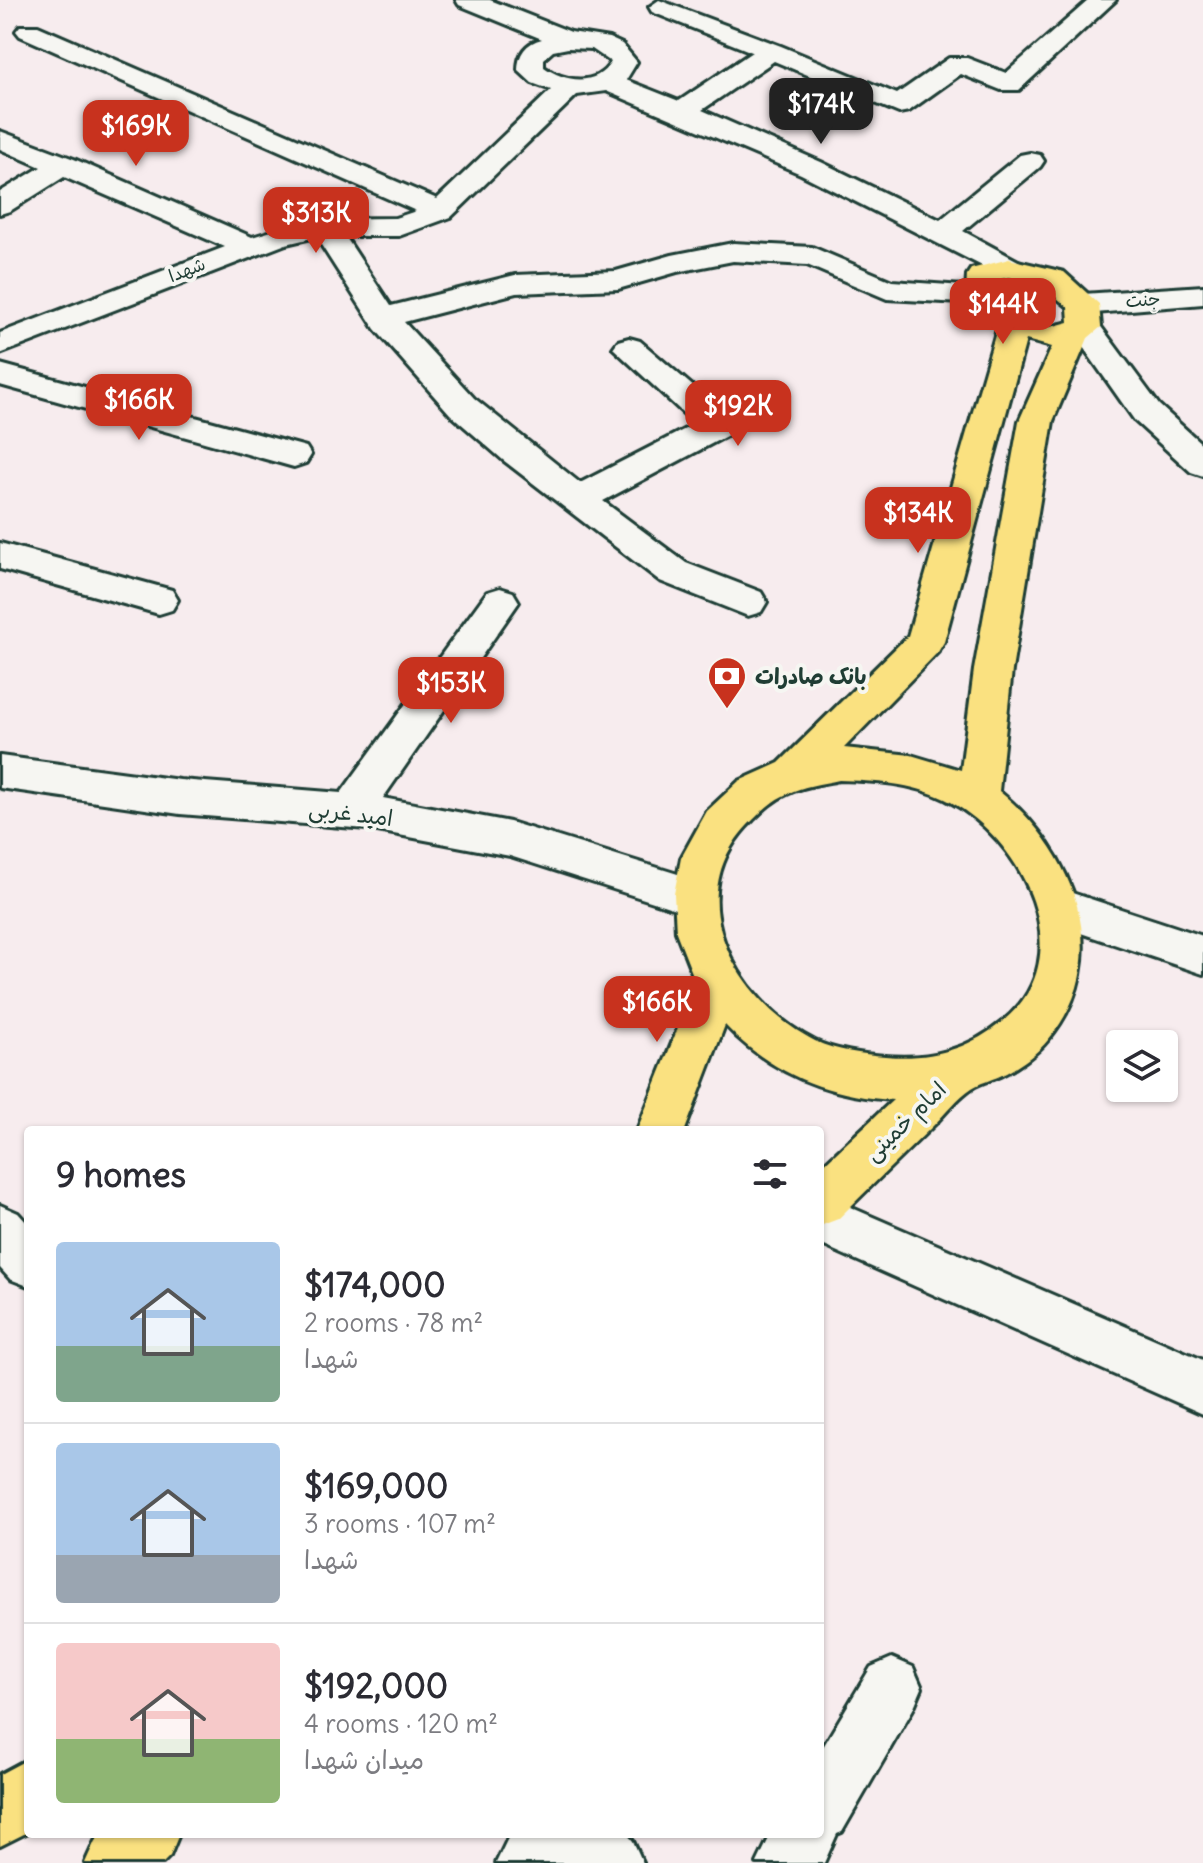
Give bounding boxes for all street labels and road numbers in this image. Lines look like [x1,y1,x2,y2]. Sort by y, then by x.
street label: شهدا [165,252,209,287]
street label: جنت [1125,287,1161,312]
street label: امید غربی [307,794,395,833]
street label: امام خمینی [858,1075,954,1169]

